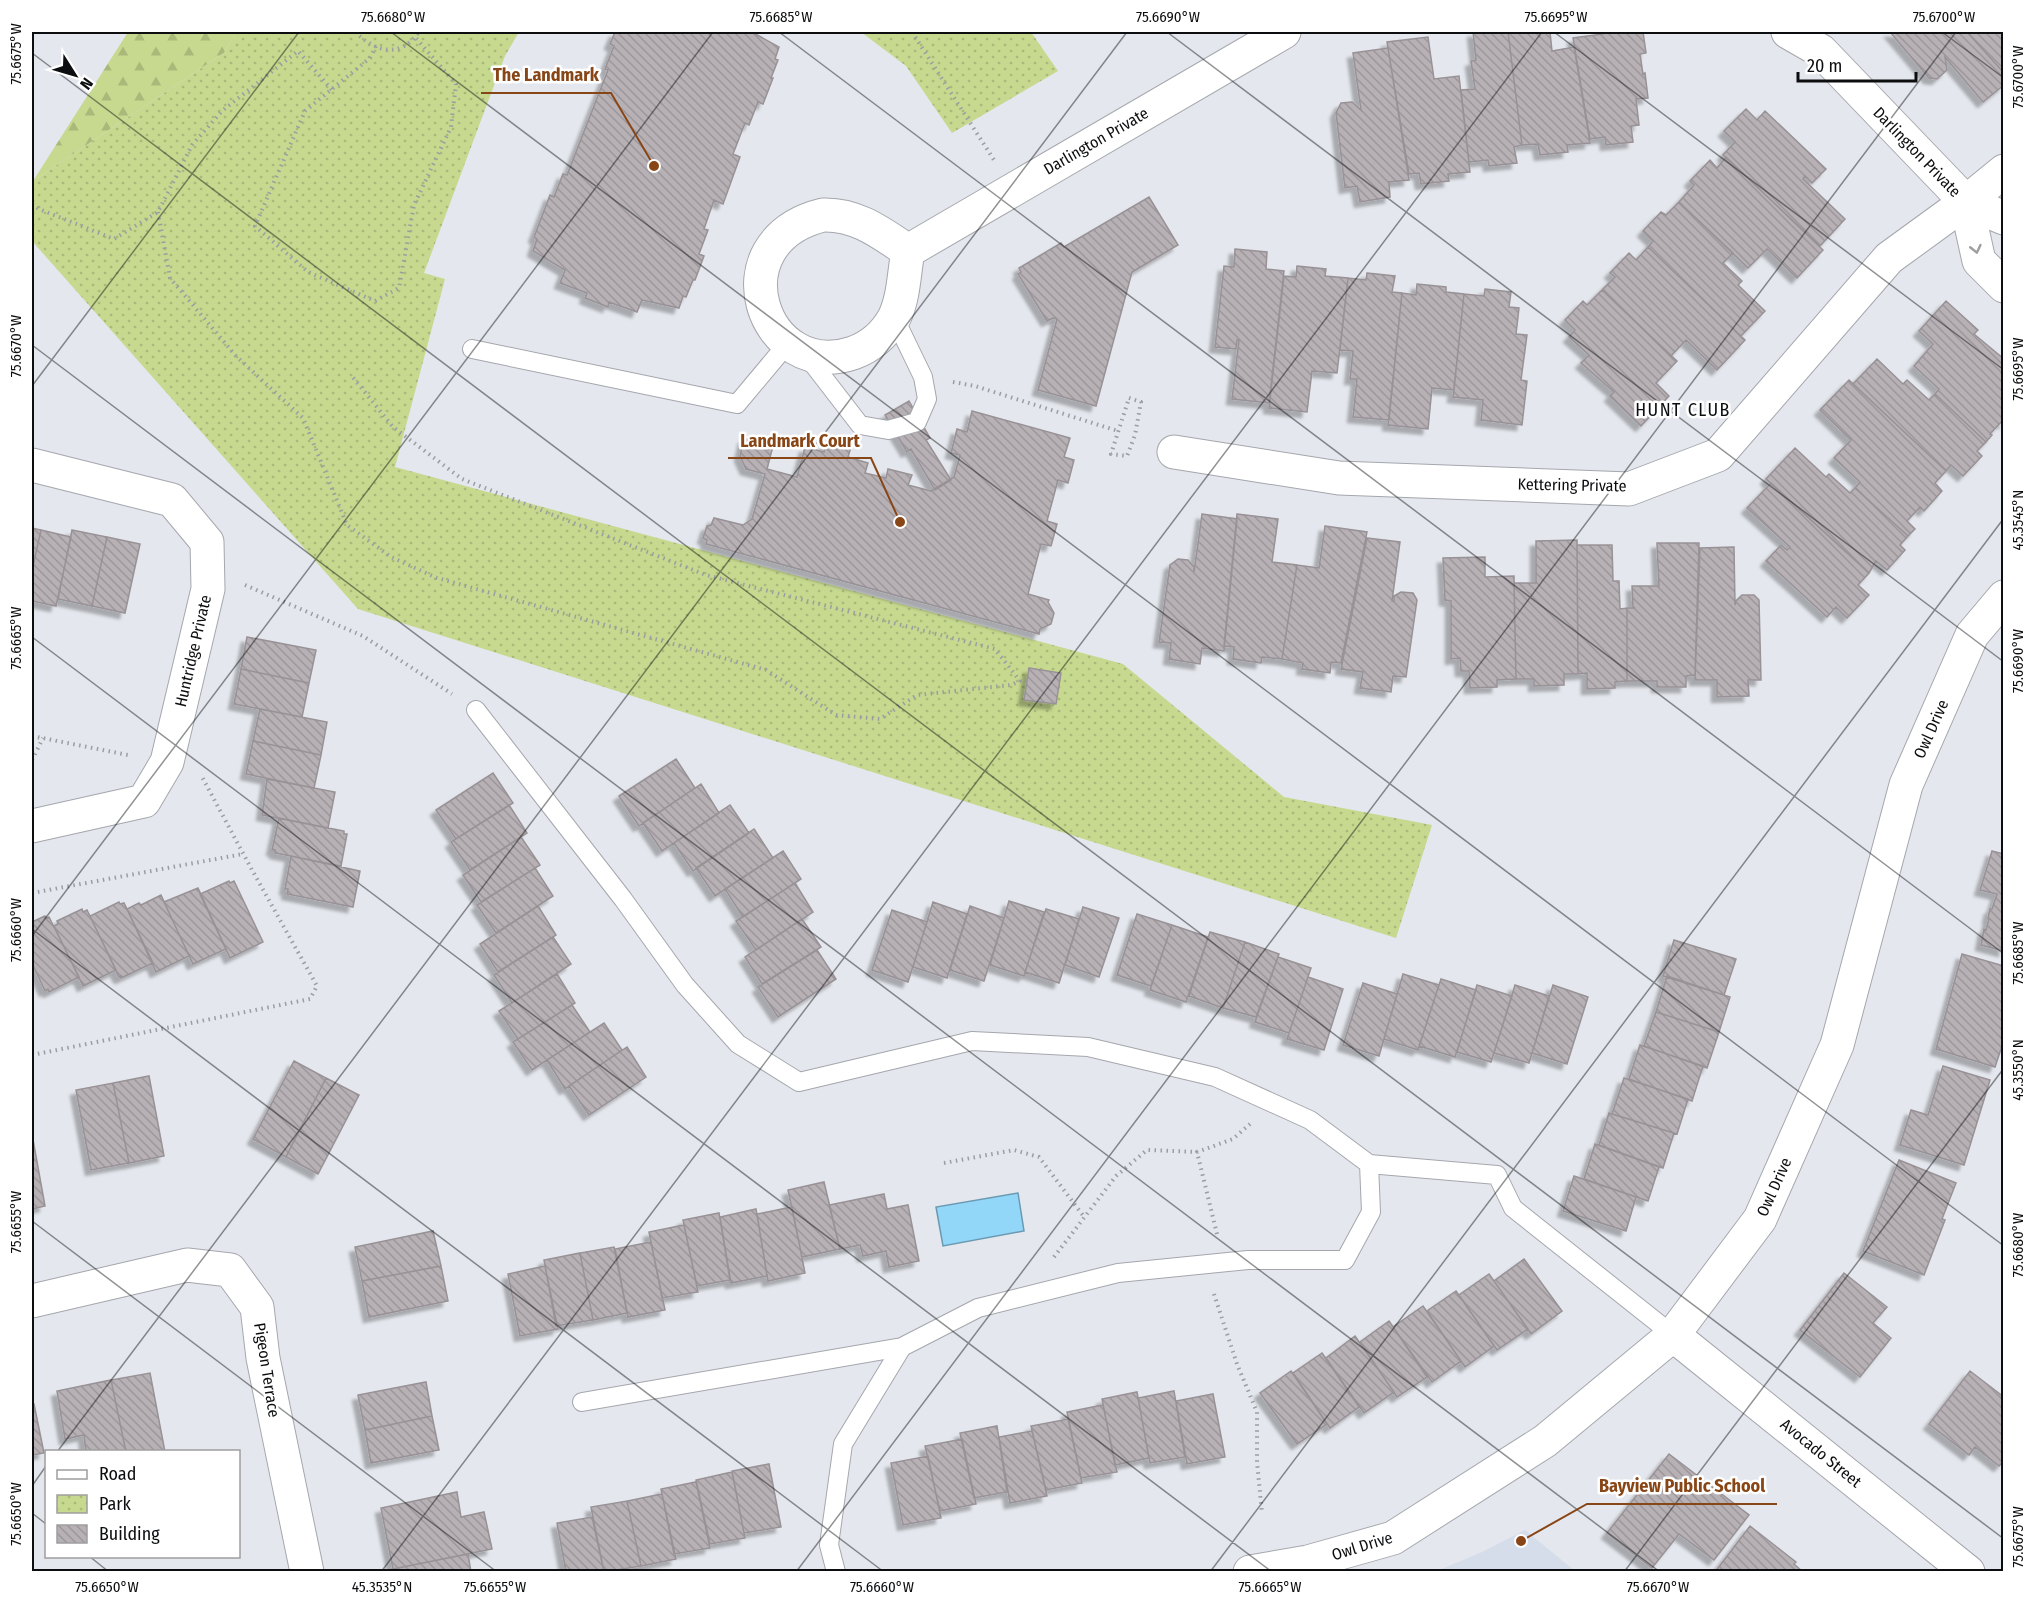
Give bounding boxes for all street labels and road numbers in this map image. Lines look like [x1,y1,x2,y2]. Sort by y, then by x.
street label: Darlington Private [1040,103,1152,179]
street label: Darlington Private [1869,103,1965,201]
street label: Kettering Private [1517,475,1627,495]
street label: Huntridge Private [171,593,215,709]
street label: Owl Drive [1910,697,1952,761]
street label: Owl Drive [1753,1155,1795,1219]
street label: Pigeon Terrace [250,1321,284,1419]
street label: Avocado Street [1777,1415,1866,1492]
street label: Owl Drive [1329,1528,1395,1564]

